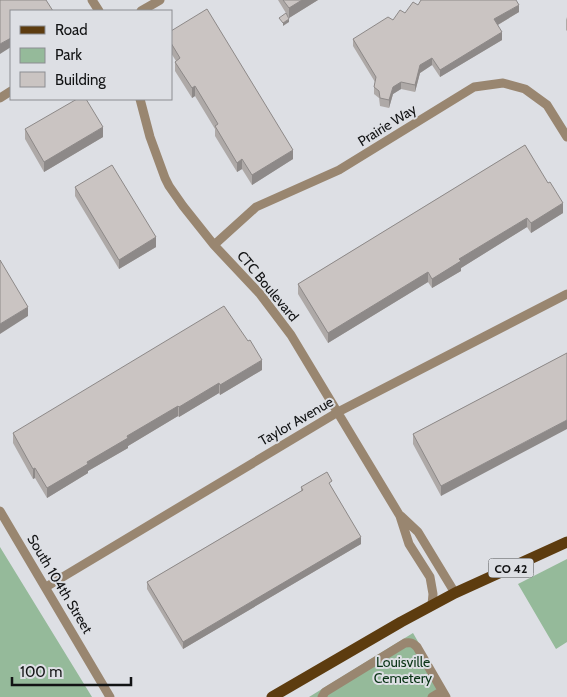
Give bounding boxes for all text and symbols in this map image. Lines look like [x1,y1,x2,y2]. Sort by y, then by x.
legend [10,10,172,100]
text: Road [55,21,88,39]
text: Park [55,46,82,64]
text: Building [55,71,106,89]
street label: Prairie Way [354,100,420,150]
street label: CTC Boulevard [233,247,303,325]
street label: Taylor Avenue [256,392,336,450]
street label: South 104th Street [23,531,97,637]
road number: CO 42 [488,558,534,578]
park label: Louisville Cemetery [374,653,432,687]
scale bar [12,654,131,686]
text: 100 m [20,663,62,681]

